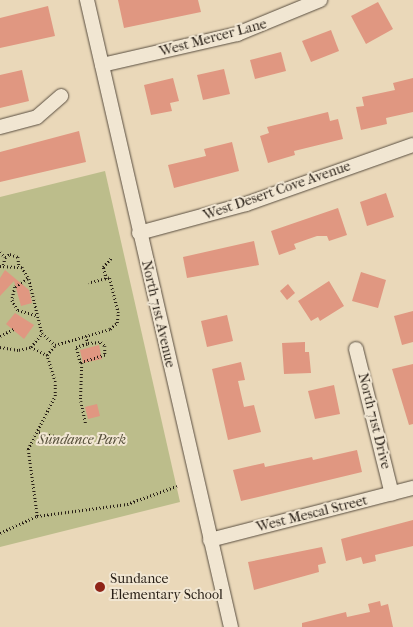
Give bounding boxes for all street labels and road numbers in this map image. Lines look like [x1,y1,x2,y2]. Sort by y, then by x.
street label: West Mercer Lane [158,16,268,60]
street label: West Desert Cove Avenue [201,158,353,224]
street label: North 71st Avenue [138,259,178,369]
street label: North 71st Drive [354,371,394,471]
street label: West Mescal Street [255,492,369,536]

